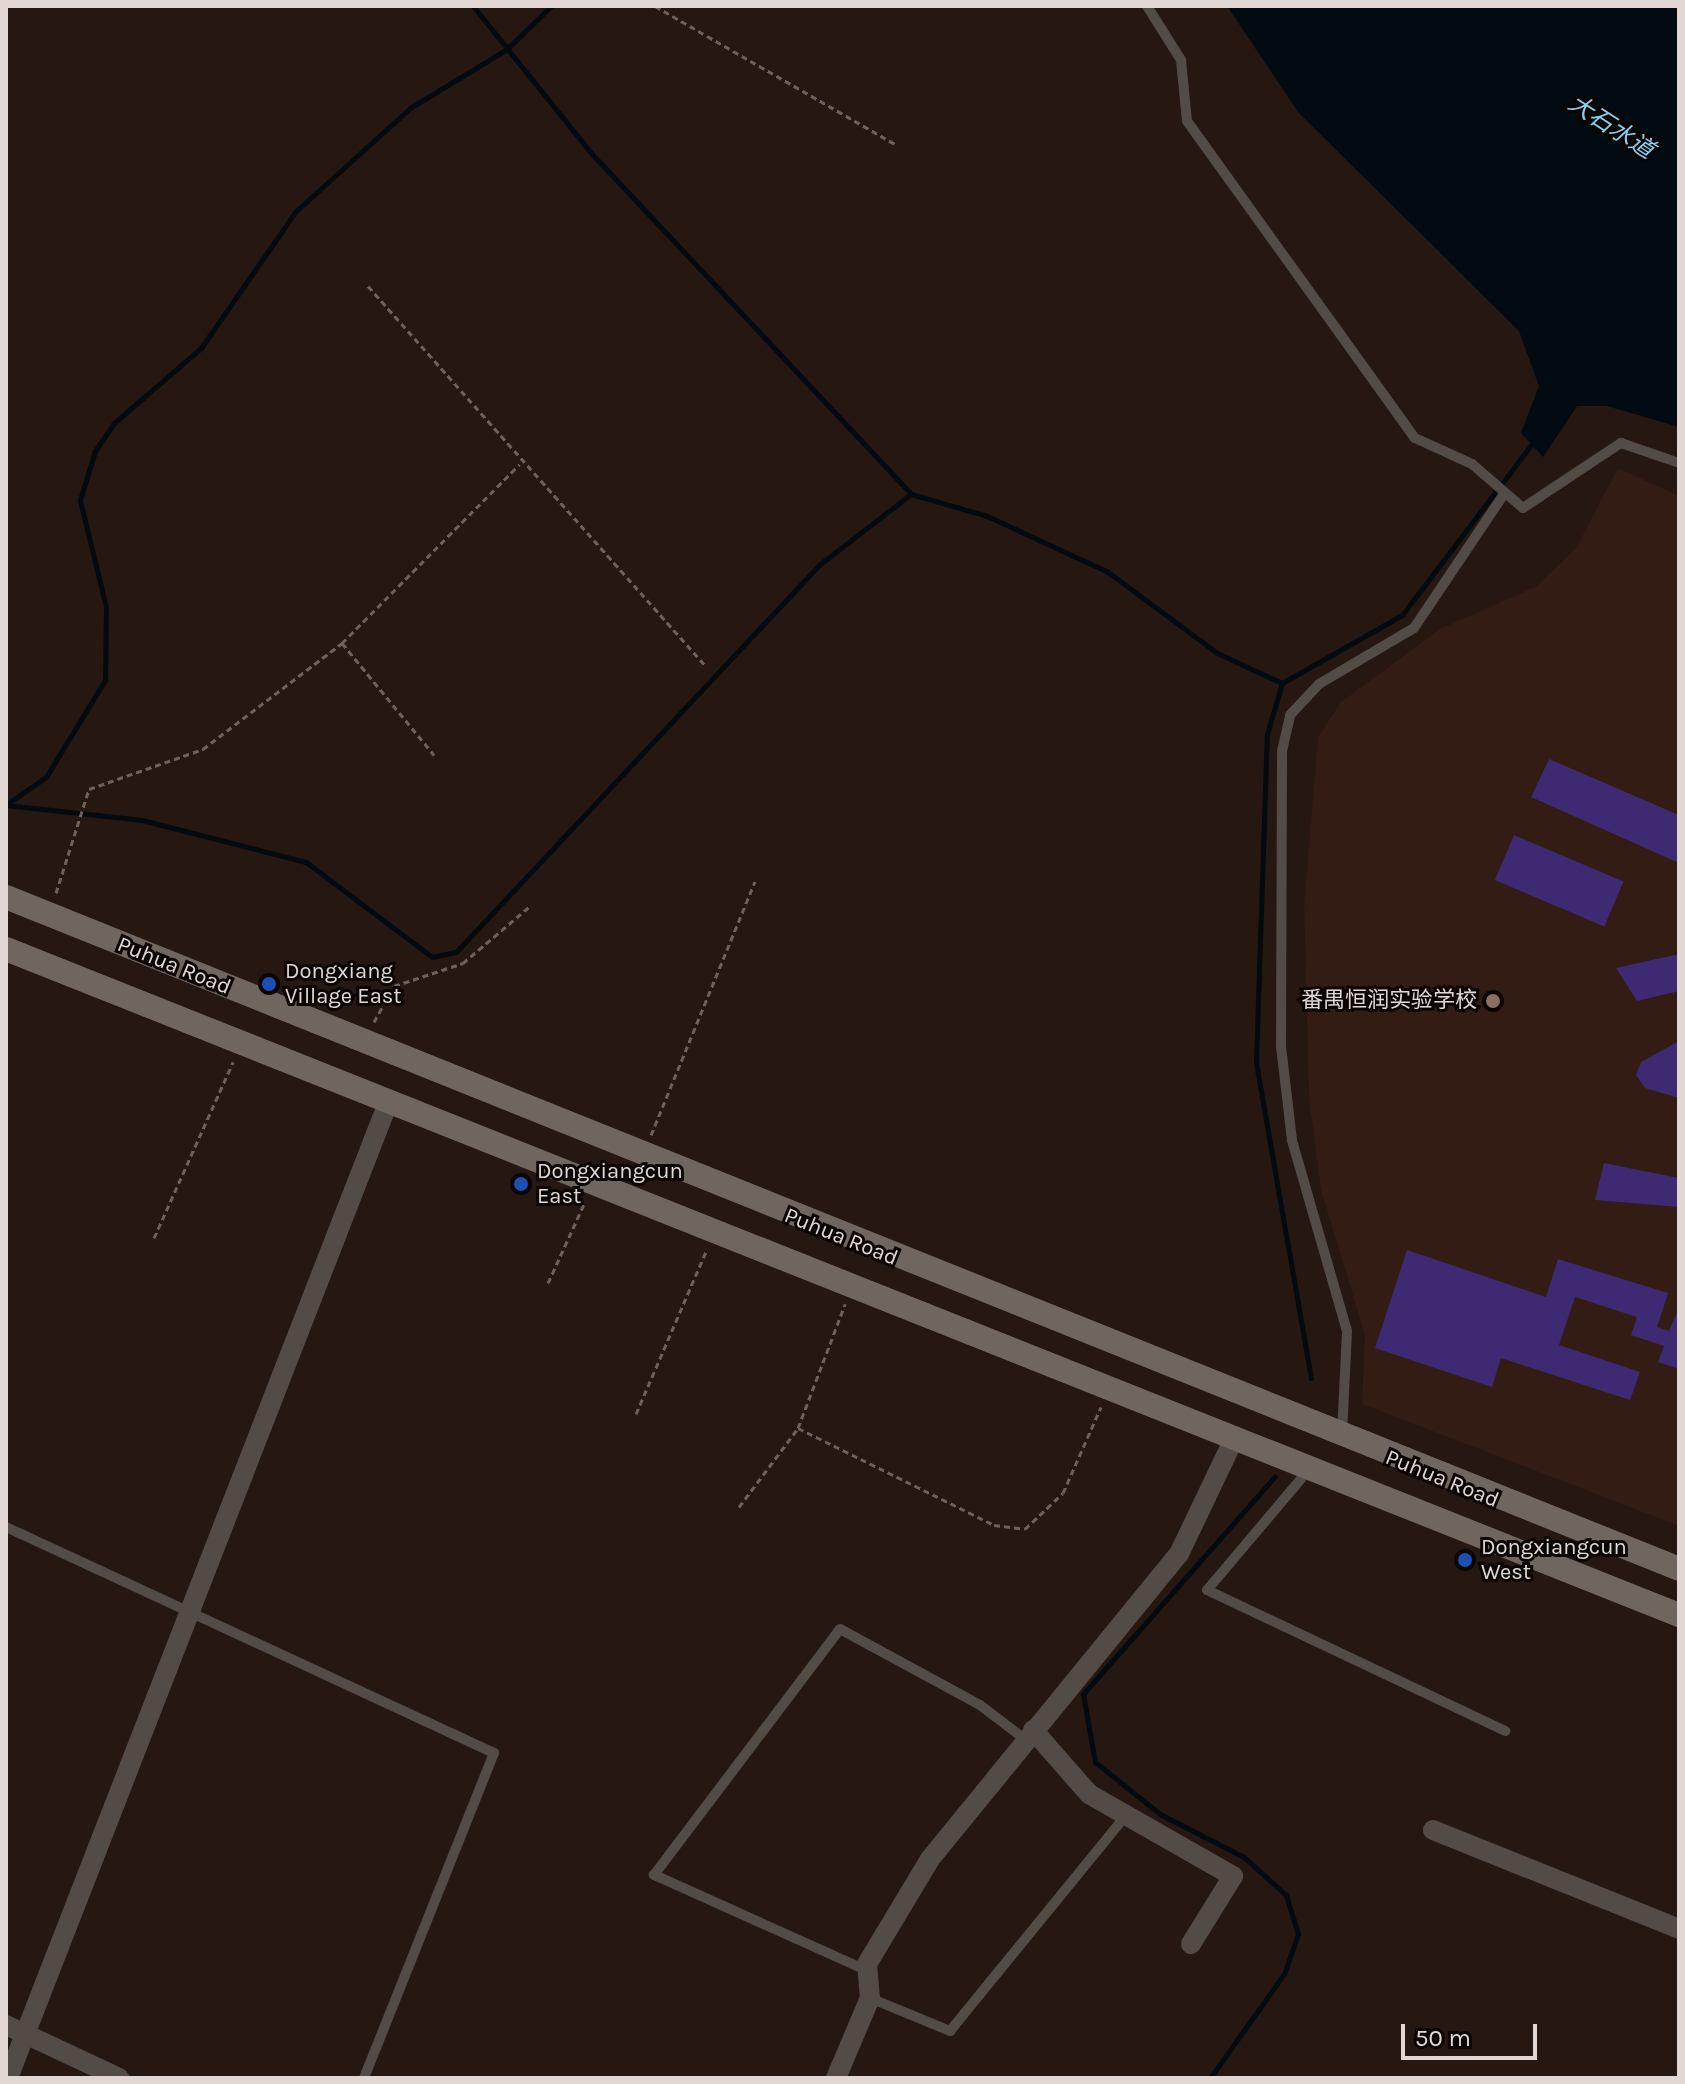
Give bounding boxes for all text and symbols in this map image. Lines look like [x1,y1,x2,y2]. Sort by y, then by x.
water label: 大石水道 [1563,89,1659,165]
street label: Puhua Road [113,931,235,1001]
place label: Dongxiang Village East [285,958,402,1010]
marker: Dongxiang Village East [260,975,278,993]
place label: 番禺恒润实验学校 [1301,988,1477,1014]
marker: 番禺恒润实验学校 [1484,992,1502,1010]
place label: Dongxiangcun East [537,1158,683,1210]
marker: Dongxiangcun East [512,1175,530,1193]
street label: Puhua Road [780,1202,902,1272]
street label: Puhua Road [1381,1444,1503,1514]
place label: Dongxiangcun West [1481,1534,1627,1586]
marker: Dongxiangcun West [1456,1551,1474,1569]
scale bar [1405,2008,1541,2058]
text: 50 m [1415,2024,1471,2052]

